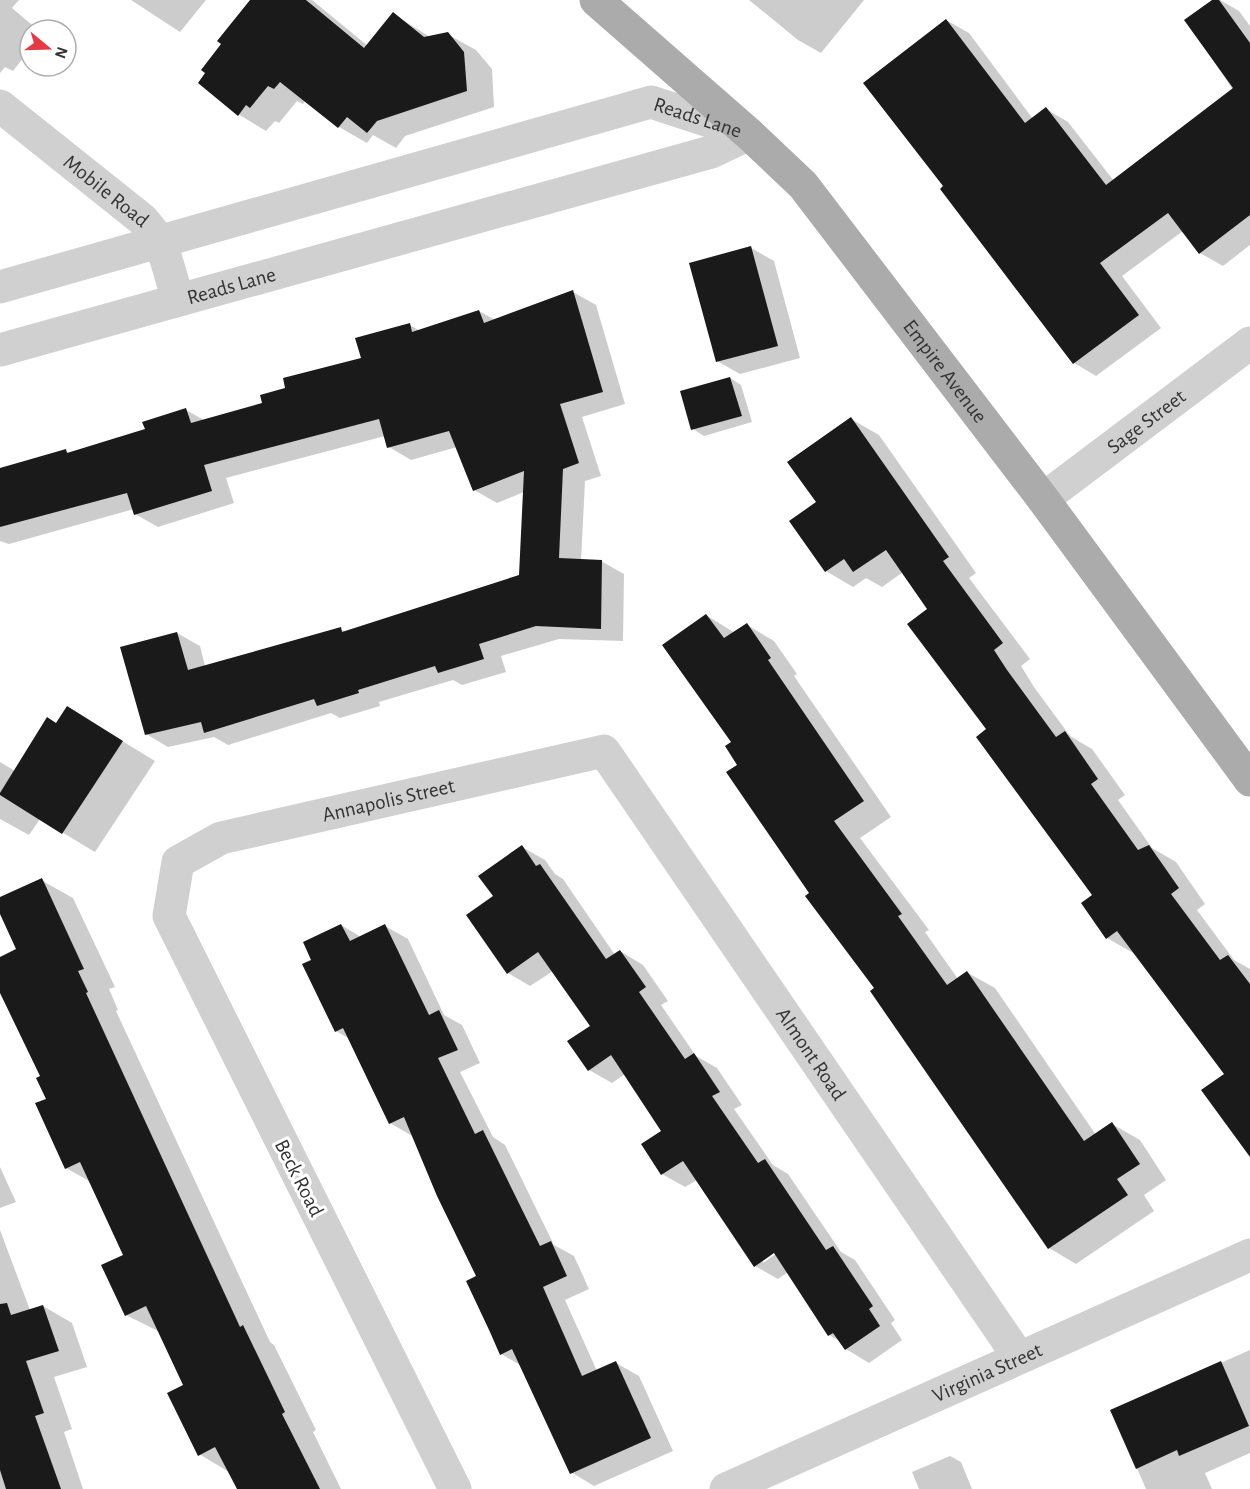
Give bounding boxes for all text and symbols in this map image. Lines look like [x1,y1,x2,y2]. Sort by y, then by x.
north arrow [18,18,78,78]
text: N [52,45,71,60]
street label: Reads Lane [651,93,744,141]
street label: Mobile Road [60,151,153,231]
street label: Reads Lane [184,263,278,308]
street label: Empire Avenue [899,316,991,427]
street label: Sage Street [1103,385,1189,457]
street label: Annapolis Street [320,775,457,825]
street label: Almont Road [772,1004,850,1104]
street label: Beck Road [271,1136,327,1220]
street label: Virginia Street [929,1339,1045,1406]

